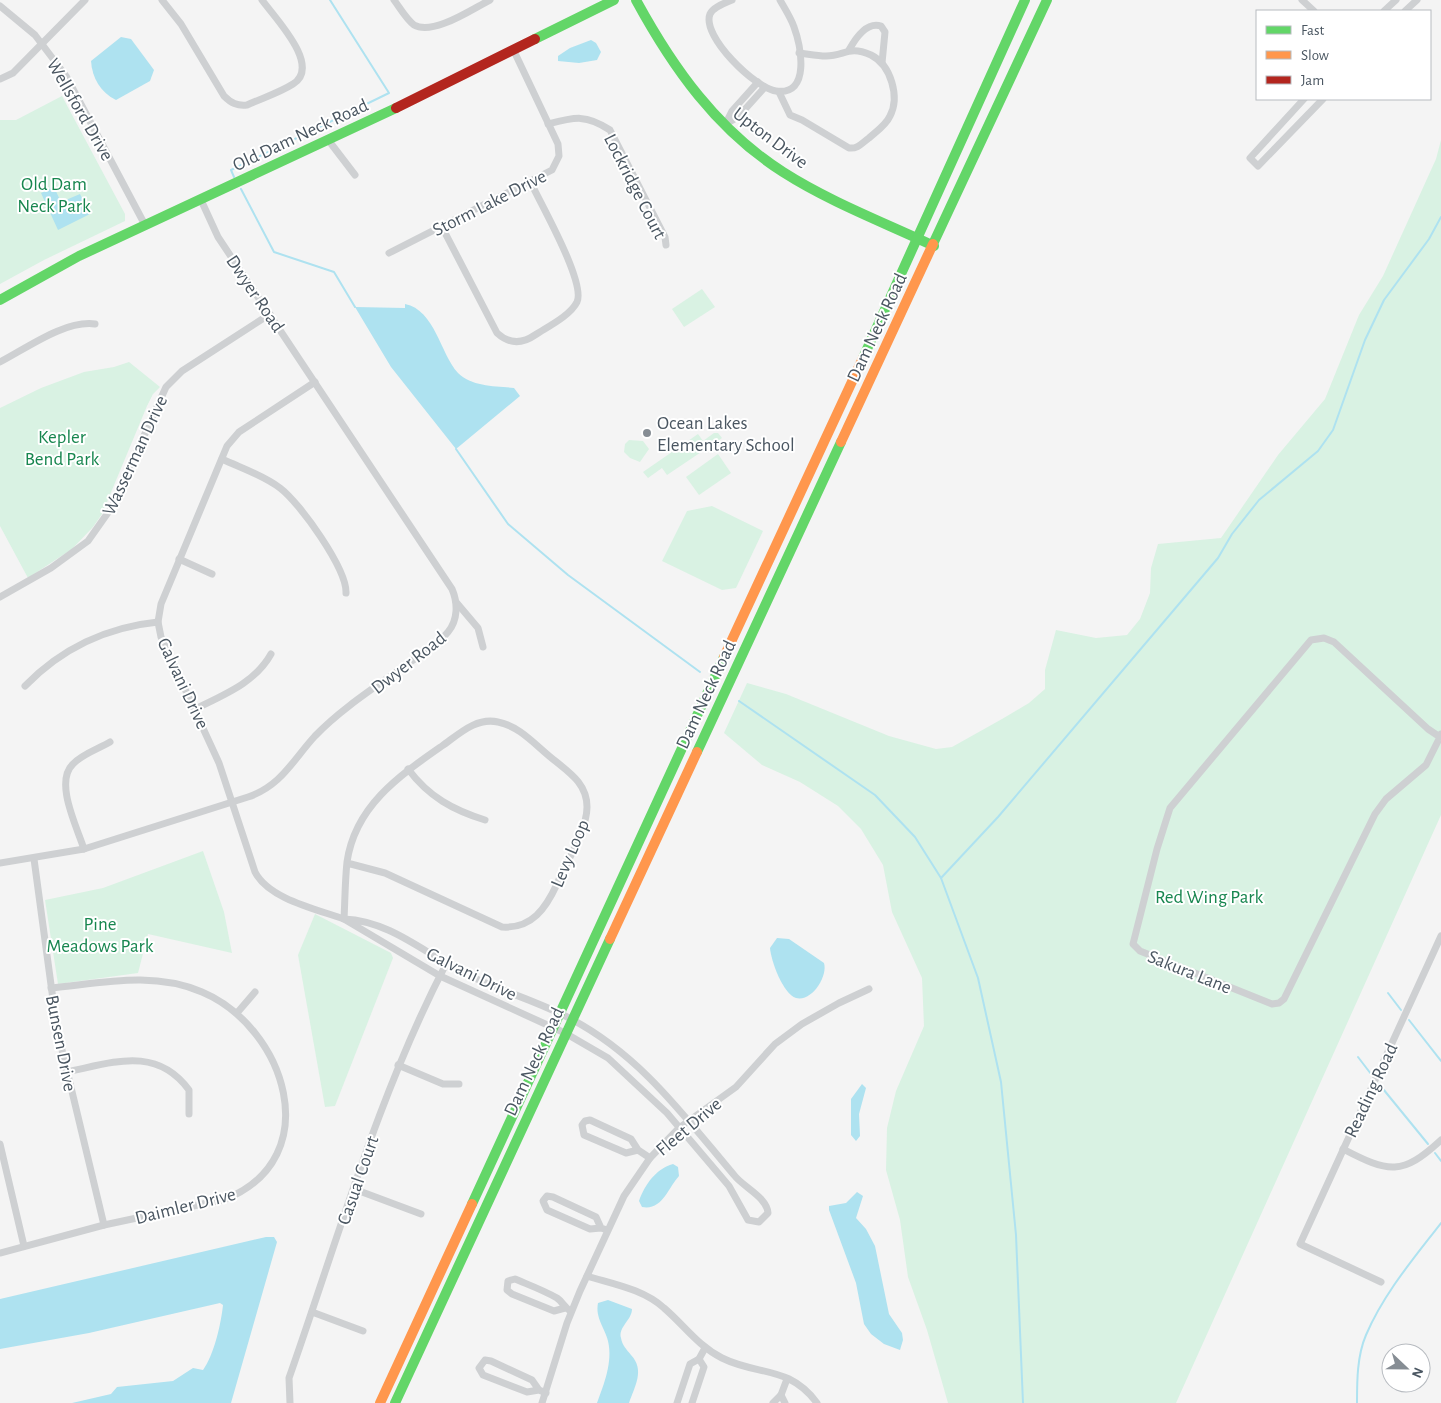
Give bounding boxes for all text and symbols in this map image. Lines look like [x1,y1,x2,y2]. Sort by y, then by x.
legend [1256,10,1431,100]
text: Fast [1301,23,1325,38]
text: Slow [1301,48,1329,63]
street label: Wellsford Drive [43,55,117,164]
text: Jam [1301,73,1324,88]
street label: Old Dam Neck Road [230,96,371,175]
street label: Upton Drive [729,104,811,172]
street label: Lockridge Court [600,131,669,242]
street label: Storm Lake Drive [430,167,550,240]
park label: Old Dam Neck Park [17,175,91,216]
street label: Dwyer Road [222,252,288,336]
street label: Dam Neck Road [844,270,911,385]
street label: Wasserman Drive [99,393,171,519]
place label: Ocean Lakes Elementary School [657,414,795,455]
marker: Ocean Lakes Elementary School [641,427,653,439]
park label: Kepler Bend Park [25,428,100,469]
street label: Dwyer Road [368,628,450,698]
street label: Galvani Drive [153,635,212,732]
street label: Dam Neck Road [673,637,740,752]
street label: Levy Loop [548,817,593,890]
park label: Red Wing Park [1155,888,1263,907]
park label: Pine Meadows Park [47,915,154,956]
street label: Galvani Drive [423,944,520,1004]
street label: Sakura Lane [1145,947,1234,998]
street label: Bunsen Drive [42,993,79,1093]
street label: Dam Neck Road [501,1004,568,1119]
street label: Reading Road [1341,1040,1402,1141]
street label: Fleet Drive [653,1094,725,1160]
street label: Casual Court [334,1134,382,1227]
street label: Daimler Drive [133,1185,238,1228]
north arrow [1381,1343,1431,1393]
text: N [1409,1365,1425,1380]

